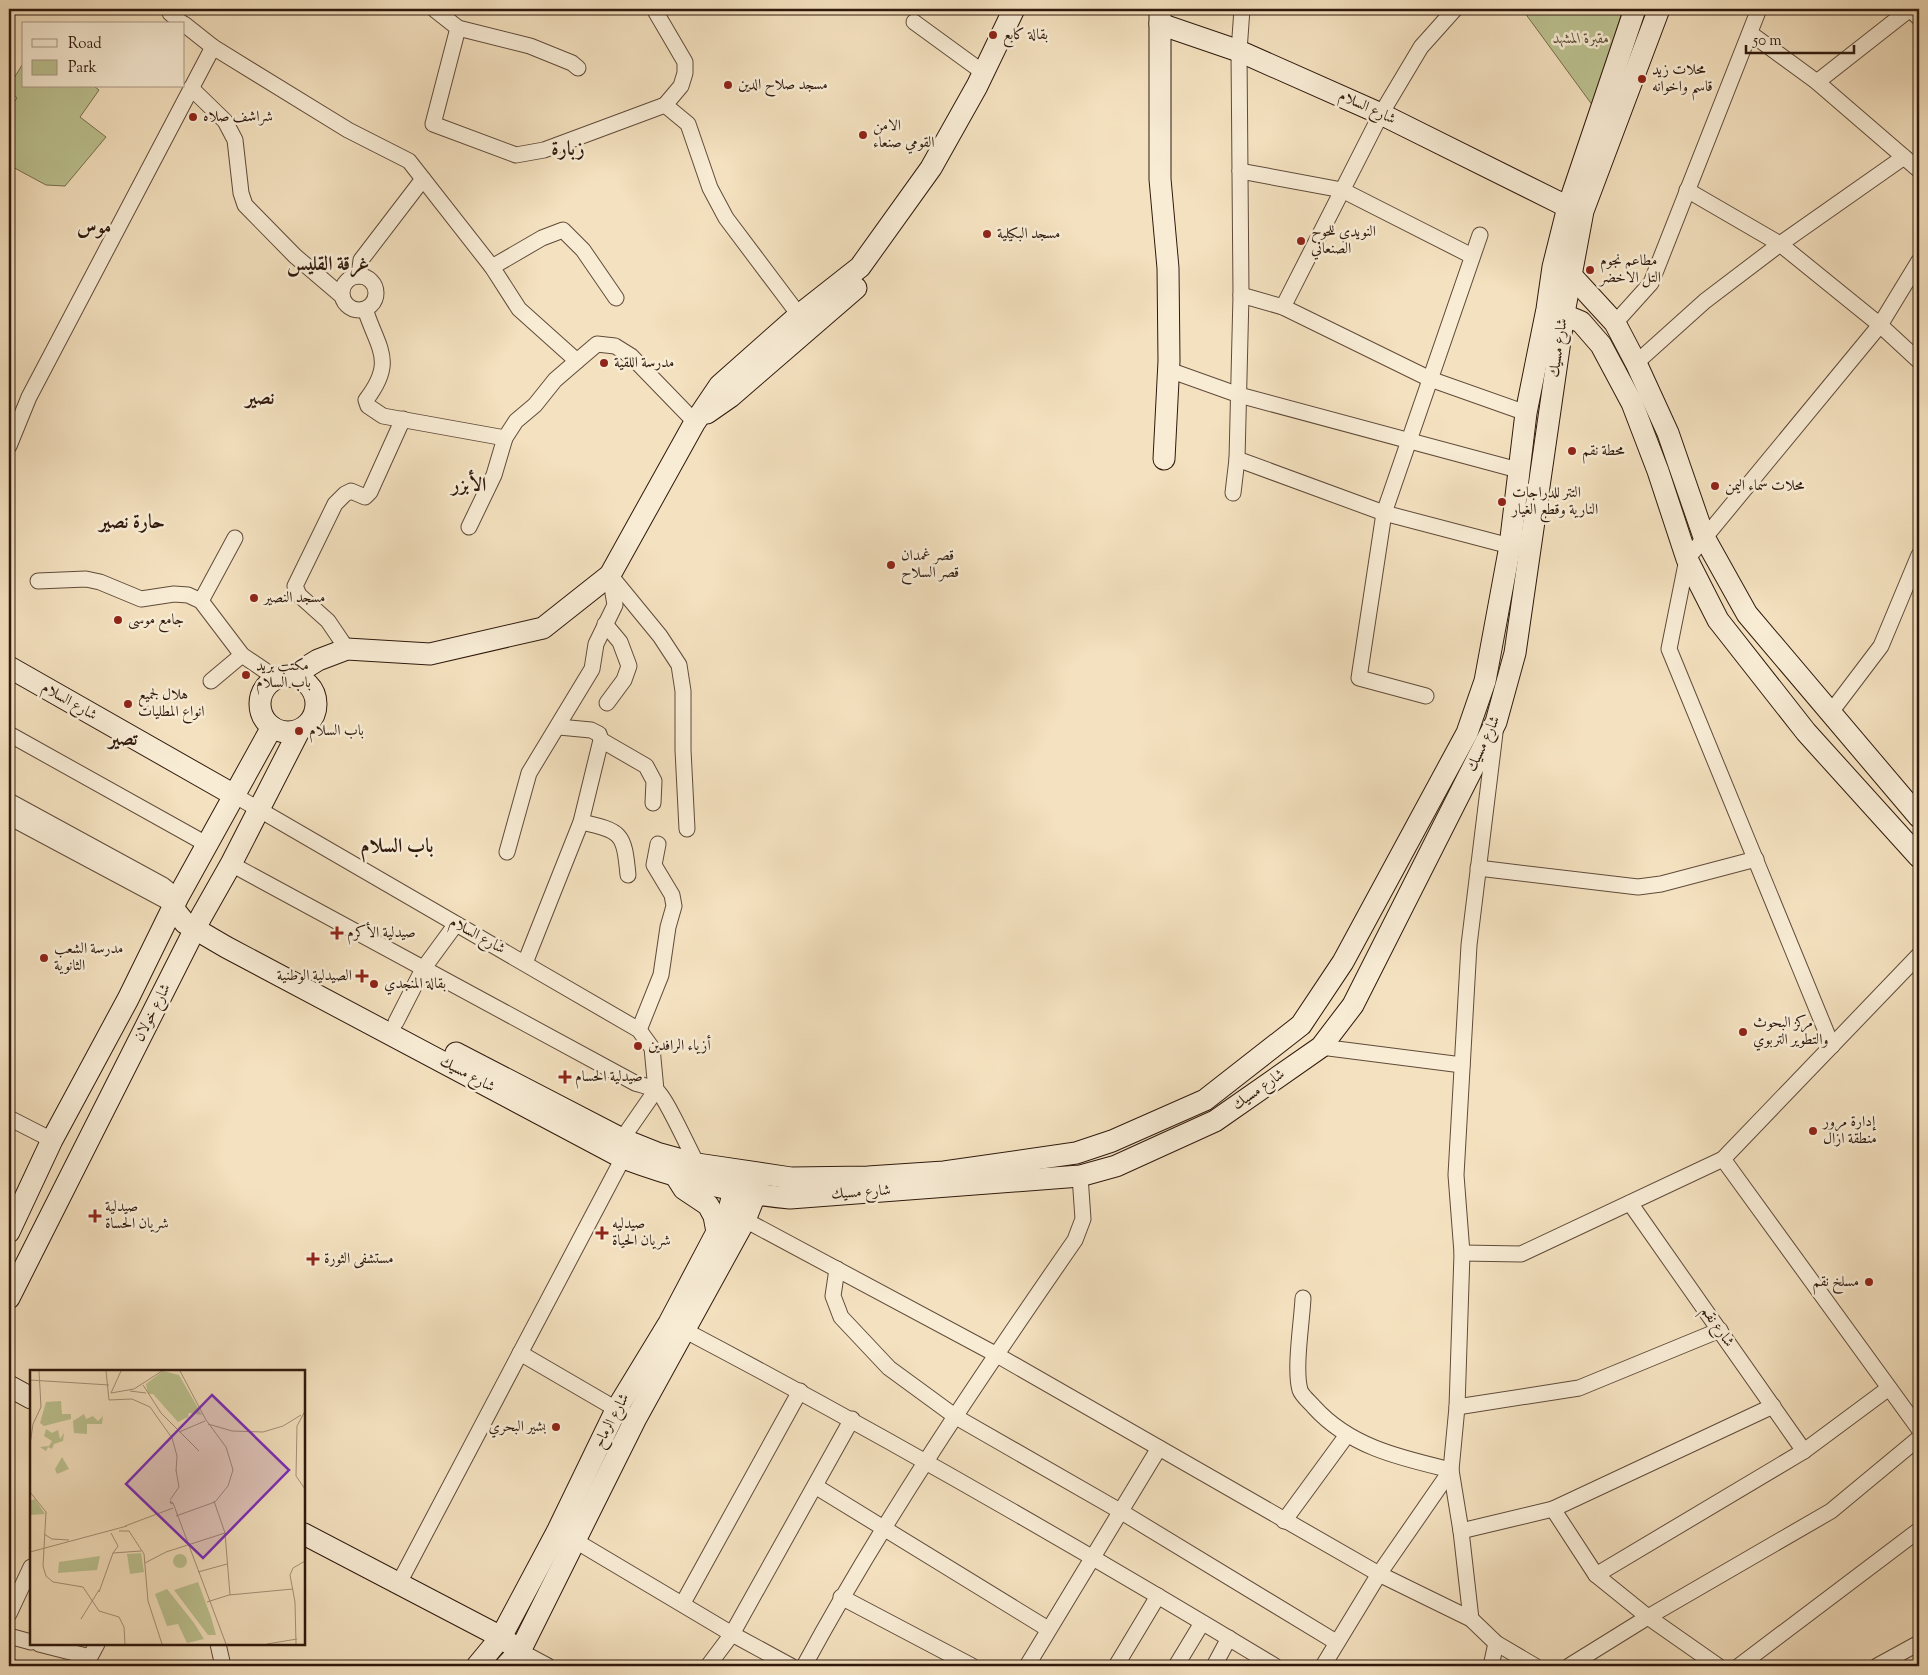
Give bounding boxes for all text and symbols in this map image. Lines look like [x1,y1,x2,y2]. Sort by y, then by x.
legend [22,22,185,88]
scale bar [1746,22,1853,54]
place label: بقالة كابع [1003,25,1048,48]
marker: بقالة كابع [987,29,999,41]
park label: مقبرة المشهد [1553,29,1609,50]
text: 50 m [1752,31,1782,52]
text: Road [68,34,102,55]
text: Park [68,58,97,79]
place label: محلات زيد قاسم واخوانه [1652,60,1713,101]
marker: محلات زيد قاسم واخوانه [1636,73,1648,85]
place label: مسجد صلاح الدين [738,75,828,97]
marker: مسجد صلاح الدين [722,79,734,91]
street label: شارع السلام [1335,86,1399,131]
place label: شراشف صلاه [203,107,273,128]
marker: شراشف صلاه [187,111,199,123]
place label: الامن القومي صنعاء [873,116,935,154]
marker: الامن القومي صنعاء [857,129,869,141]
district label: زبارة [551,136,585,165]
district label: موس [77,214,111,243]
place label: النويدي للحوح الصنعاني [1311,222,1376,260]
place label: مسجد البكيلية [997,224,1060,245]
marker: مسجد البكيلية [981,228,993,240]
marker: النويدي للحوح الصنعاني [1295,235,1307,247]
district label: غرقة القليس [287,251,369,280]
place label: مطاعم نجوم التل الاخضر [1598,251,1661,289]
marker: مطاعم نجوم التل الاخضر [1584,264,1596,276]
street label: شارع مسيك [1544,317,1575,379]
place label: مدرسة اللقية [614,353,674,374]
marker: مدرسة اللقية [598,357,610,369]
district label: نصير [243,385,275,414]
place label: محطة نقم [1582,441,1625,464]
marker: محطة نقم [1566,445,1578,457]
district label: الأبزر [450,469,486,501]
place label: محلات سماء اليمن [1725,476,1804,497]
marker: محلات سماء اليمن [1709,480,1721,492]
place label: التتر للدراجات النارية وقطع الغيار [1510,483,1598,523]
marker: التتر للدراجات النارية وقطع الغيار [1496,496,1508,508]
district label: حارة نصير [97,509,165,538]
place label: قصر غمدان قصر السلاح [901,546,959,585]
marker: قصر غمدان قصر السلاح [885,559,897,571]
place label: مسجد النصير [262,588,325,609]
marker: مسجد النصير [248,592,260,604]
place label: جامع موسى [128,610,184,633]
marker: جامع موسى [112,614,124,626]
place label: مكتب بريد باب السلام [256,656,311,695]
marker: مكتب بريد باب السلام [240,669,252,681]
street label: شارع السلام [37,678,101,727]
place label: هلال لجميع انواع المطليات [138,685,205,724]
marker: هلال لجميع انواع المطليات [122,698,134,710]
street label: شارع مسيك [1462,713,1507,776]
place label: باب السلام [309,721,364,743]
marker: باب السلام [293,725,305,737]
district label: تصير [106,726,139,755]
district label: باب السلام [360,833,434,863]
street label: شارع السلام [445,912,509,961]
place label: صيدلية الأكرم [347,921,416,945]
marker: صيدلية الأكرم [331,927,343,939]
place label: مدرسة الشعب الثانوية [54,939,123,977]
marker: مدرسة الشعب الثانوية [38,952,50,964]
place label: الصيدلية الوطنية [277,966,352,987]
marker: الصيدلية الوطنية [356,970,368,982]
place label: بقالة المنجدي [384,974,446,995]
marker: بقالة المنجدي [368,978,380,990]
street label: شارع خولان [129,980,177,1046]
place label: مركز البحوث والتطوير التربوي [1753,1013,1828,1051]
marker: مركز البحوث والتطوير التربوي [1737,1026,1749,1038]
place label: أزياء الرافدين [648,1034,711,1057]
marker: أزياء الرافدين [632,1040,644,1052]
street label: شارع مسيك [435,1052,498,1099]
street label: شارع مسيك [1229,1064,1290,1117]
place label: صيدلية الحسام [575,1067,643,1089]
marker: صيدلية الحسام [559,1071,571,1083]
place label: إدارة مرور منطقة ازال [1821,1112,1877,1150]
marker: إدارة مرور منطقة ازال [1807,1125,1819,1137]
street label: شارع مسيك [831,1180,892,1207]
place label: صيدلية شريان الحساة [105,1197,169,1235]
marker: صيدلية شريان الحساة [89,1210,101,1222]
place label: صيدليه شريان الحياة [612,1214,671,1252]
marker: صيدليه شريان الحياة [596,1227,608,1239]
place label: مستشفى الثورة [324,1249,394,1270]
marker: مستشفى الثورة [306,1252,320,1266]
place label: مسلخ نقم [1813,1272,1859,1295]
marker: مسلخ نقم [1863,1276,1875,1288]
street label: شارع نقم [1694,1302,1739,1353]
inset map [30,1370,305,1645]
street label: شارع الرماح [589,1390,636,1453]
place label: بشير البحري [489,1417,547,1438]
marker: بشير البحري [550,1421,562,1433]

